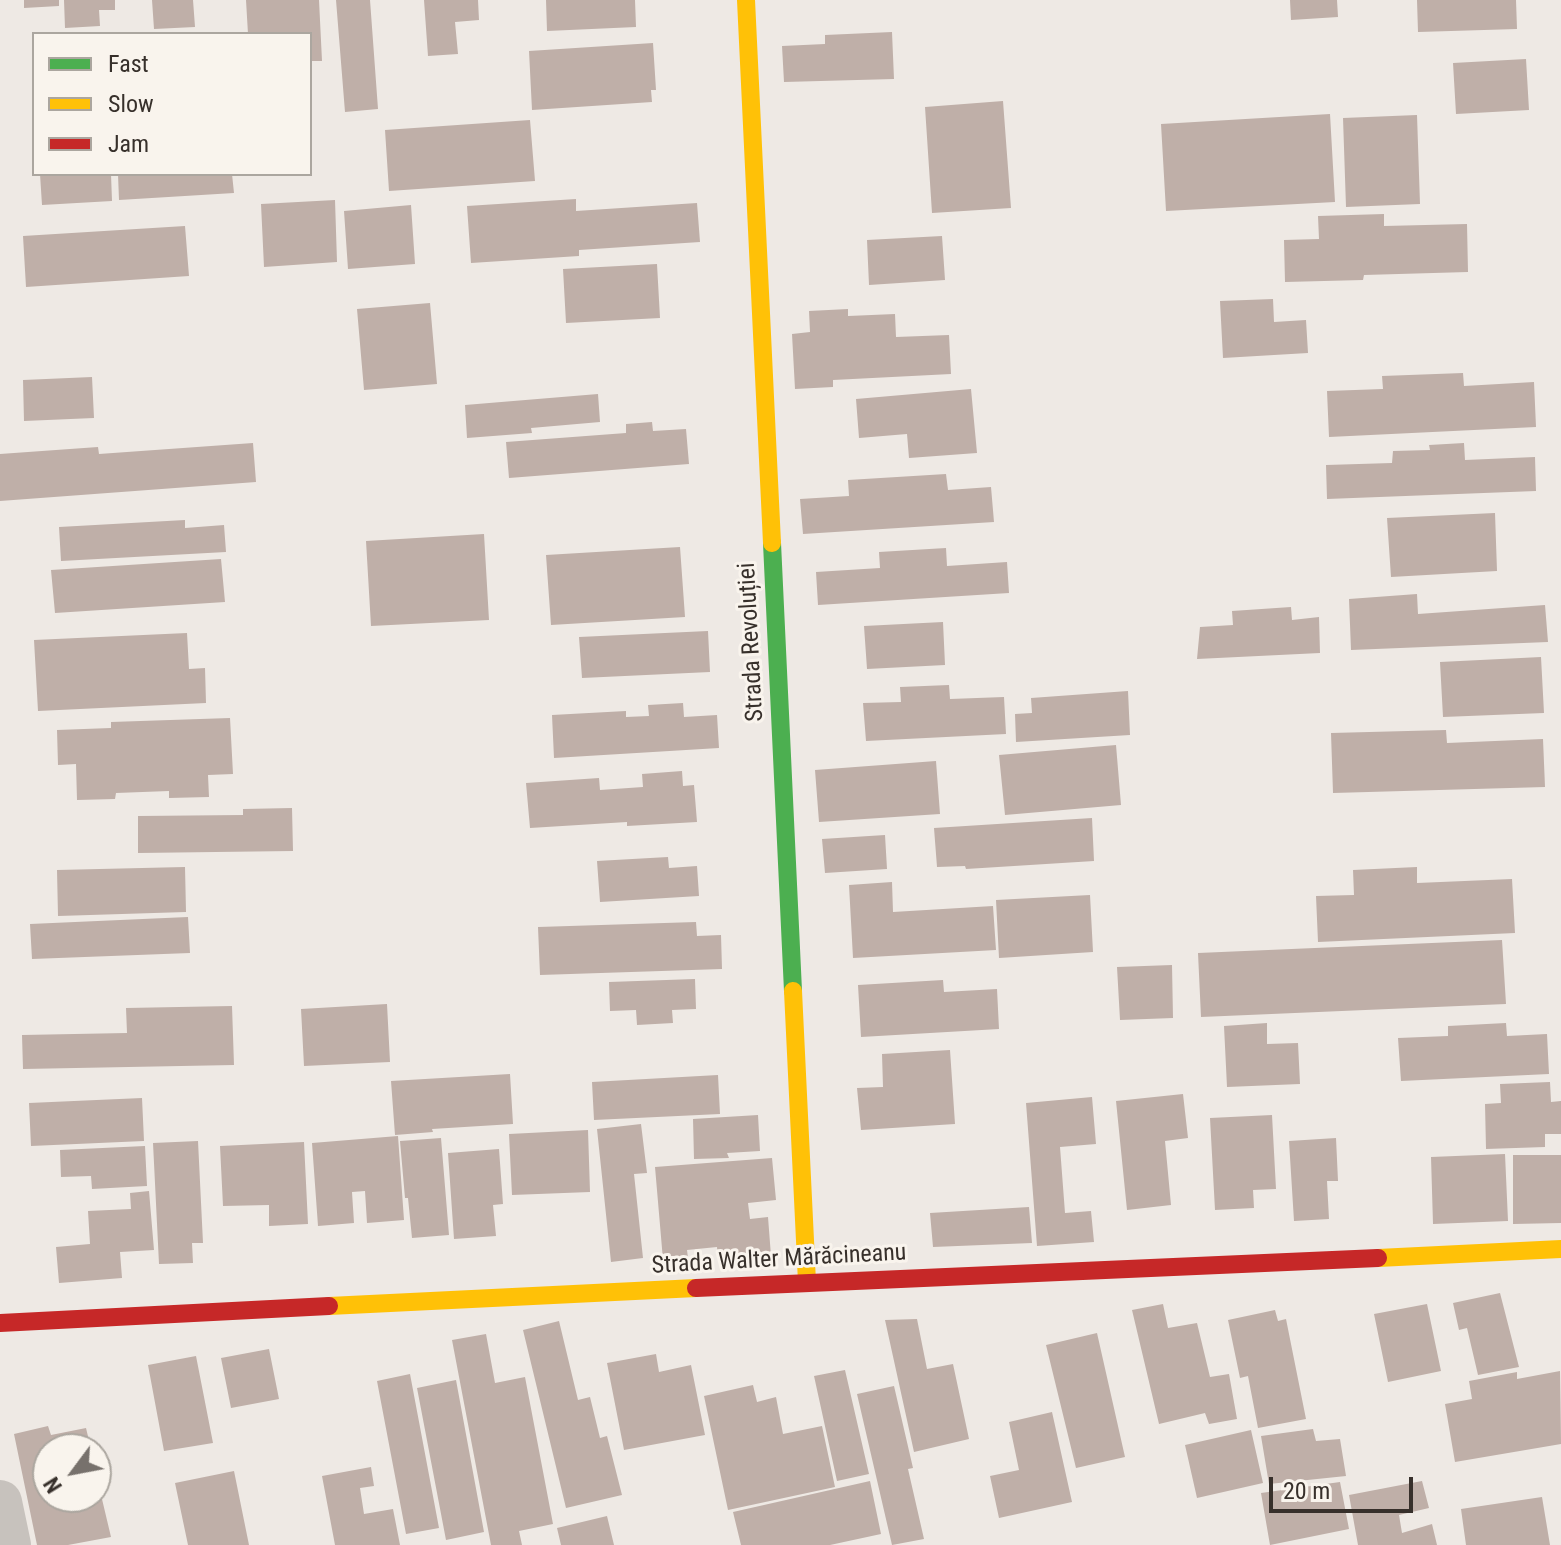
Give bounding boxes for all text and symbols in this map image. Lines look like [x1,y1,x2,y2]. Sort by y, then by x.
legend [32,32,312,176]
text: Fast [108,50,149,78]
text: Slow [108,90,154,118]
text: Jam [108,130,149,158]
street label: Strada Revoluției [733,562,771,722]
street label: Strada Walter Mărăcineanu [651,1239,907,1281]
north arrow [32,1433,112,1513]
scale bar [1273,1461,1417,1511]
text: N [39,1473,67,1497]
text: 20 m [1283,1477,1330,1505]

